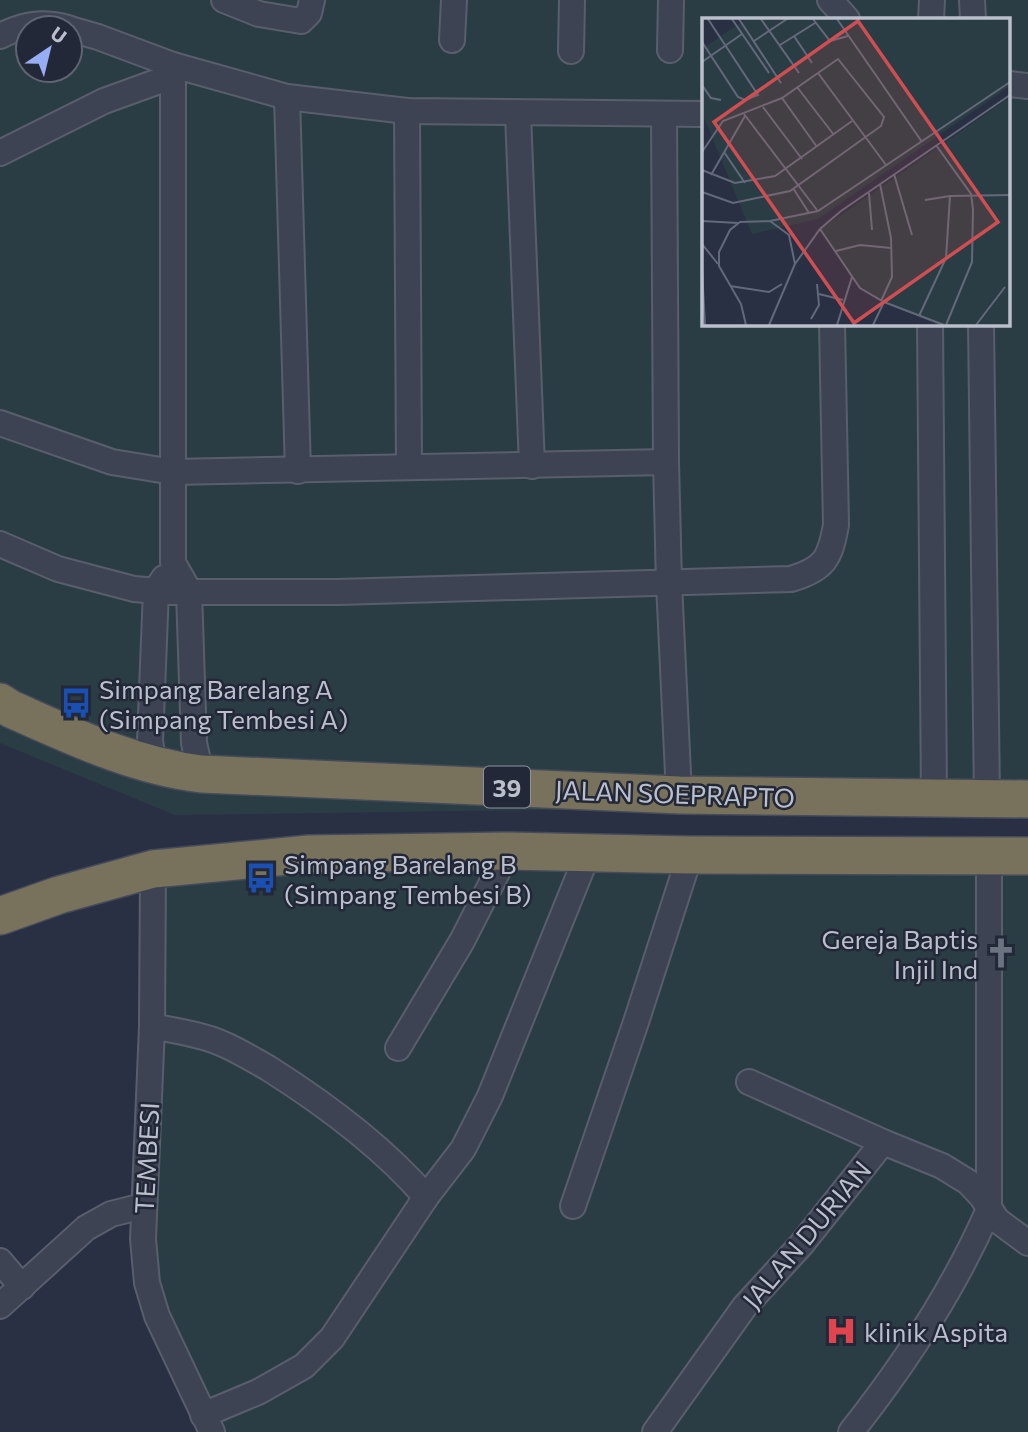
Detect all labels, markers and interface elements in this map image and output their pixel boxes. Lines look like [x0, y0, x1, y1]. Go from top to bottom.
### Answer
north arrow [14, 14, 84, 84]
inset map [702, 18, 1010, 326]
text: U [47, 21, 71, 48]
place label: Simpang Barelang A (Simpang Tembesi A) [99, 673, 348, 734]
bus stop icon: Simpang Barelang A (Simpang Tembesi A) [59, 686, 93, 720]
road number: 39 [484, 766, 530, 808]
street label: JALAN SOEPRAPTO [555, 773, 795, 813]
place label: Simpang Barelang B (Simpang Tembesi B) [284, 848, 532, 909]
bus stop icon: Simpang Barelang B (Simpang Tembesi B) [244, 861, 278, 895]
place label: Gereja Baptis Injil Ind [822, 923, 978, 984]
church icon: Gereja Baptis Injil Ind [984, 936, 1018, 970]
street label: TEMBESI [128, 1101, 164, 1215]
street label: JALAN DURIAN [735, 1154, 877, 1314]
hospital icon: klinik Aspita [824, 1314, 858, 1348]
place label: klinik Aspita [864, 1316, 1008, 1347]

